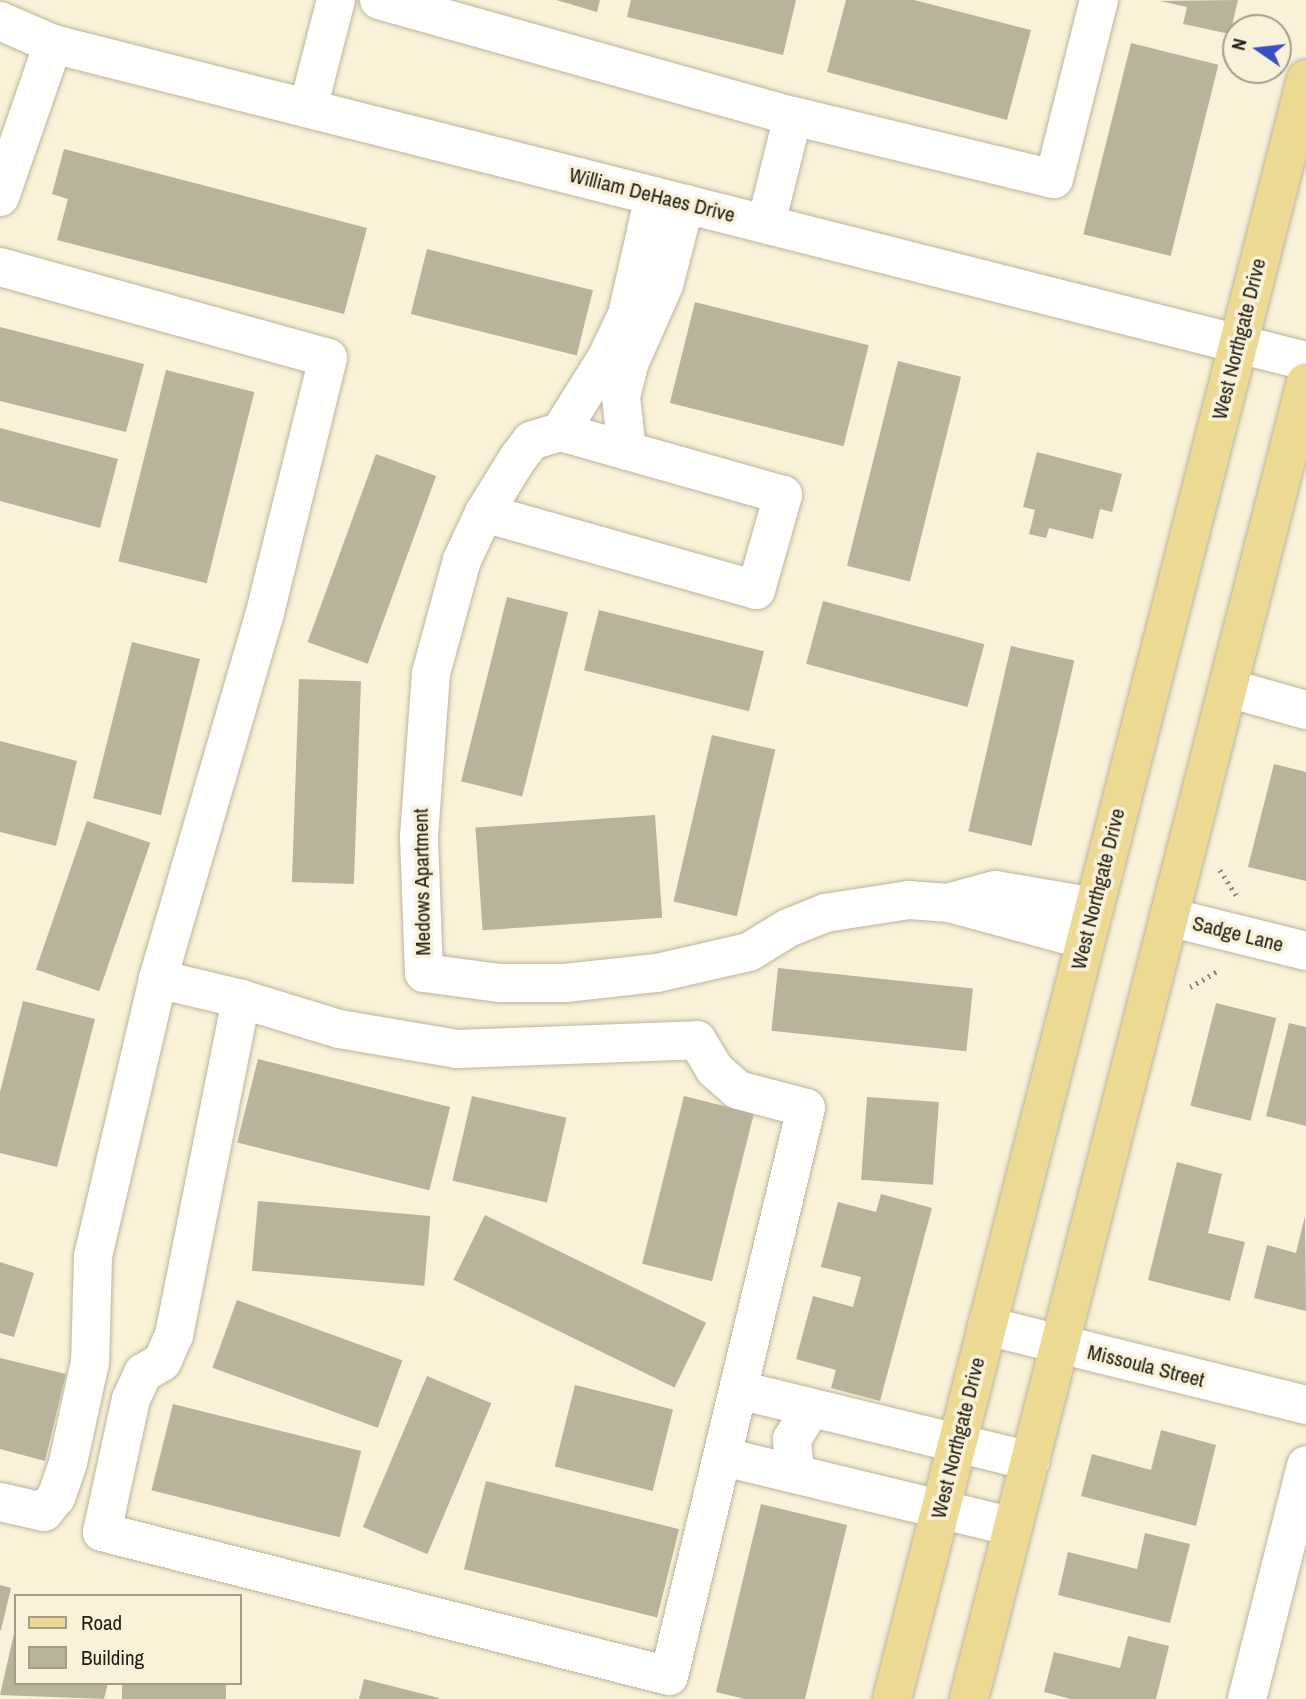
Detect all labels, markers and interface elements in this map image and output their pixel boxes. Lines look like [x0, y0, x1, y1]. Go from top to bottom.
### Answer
north arrow [1222, 14, 1292, 84]
text: N [1225, 36, 1253, 53]
street label: William DeHaes Drive [566, 162, 738, 228]
street label: West Northgate Drive [1207, 256, 1271, 422]
street label: West Northgate Drive [1066, 806, 1130, 972]
street label: Medows Apartment [408, 808, 436, 956]
street label: Sadge Lane [1190, 911, 1286, 957]
street label: Missoula Street [1085, 1339, 1207, 1393]
street label: West Northgate Drive [926, 1355, 990, 1521]
legend [14, 1594, 242, 1685]
text: Road [81, 1608, 122, 1637]
text: Building [81, 1643, 144, 1672]

